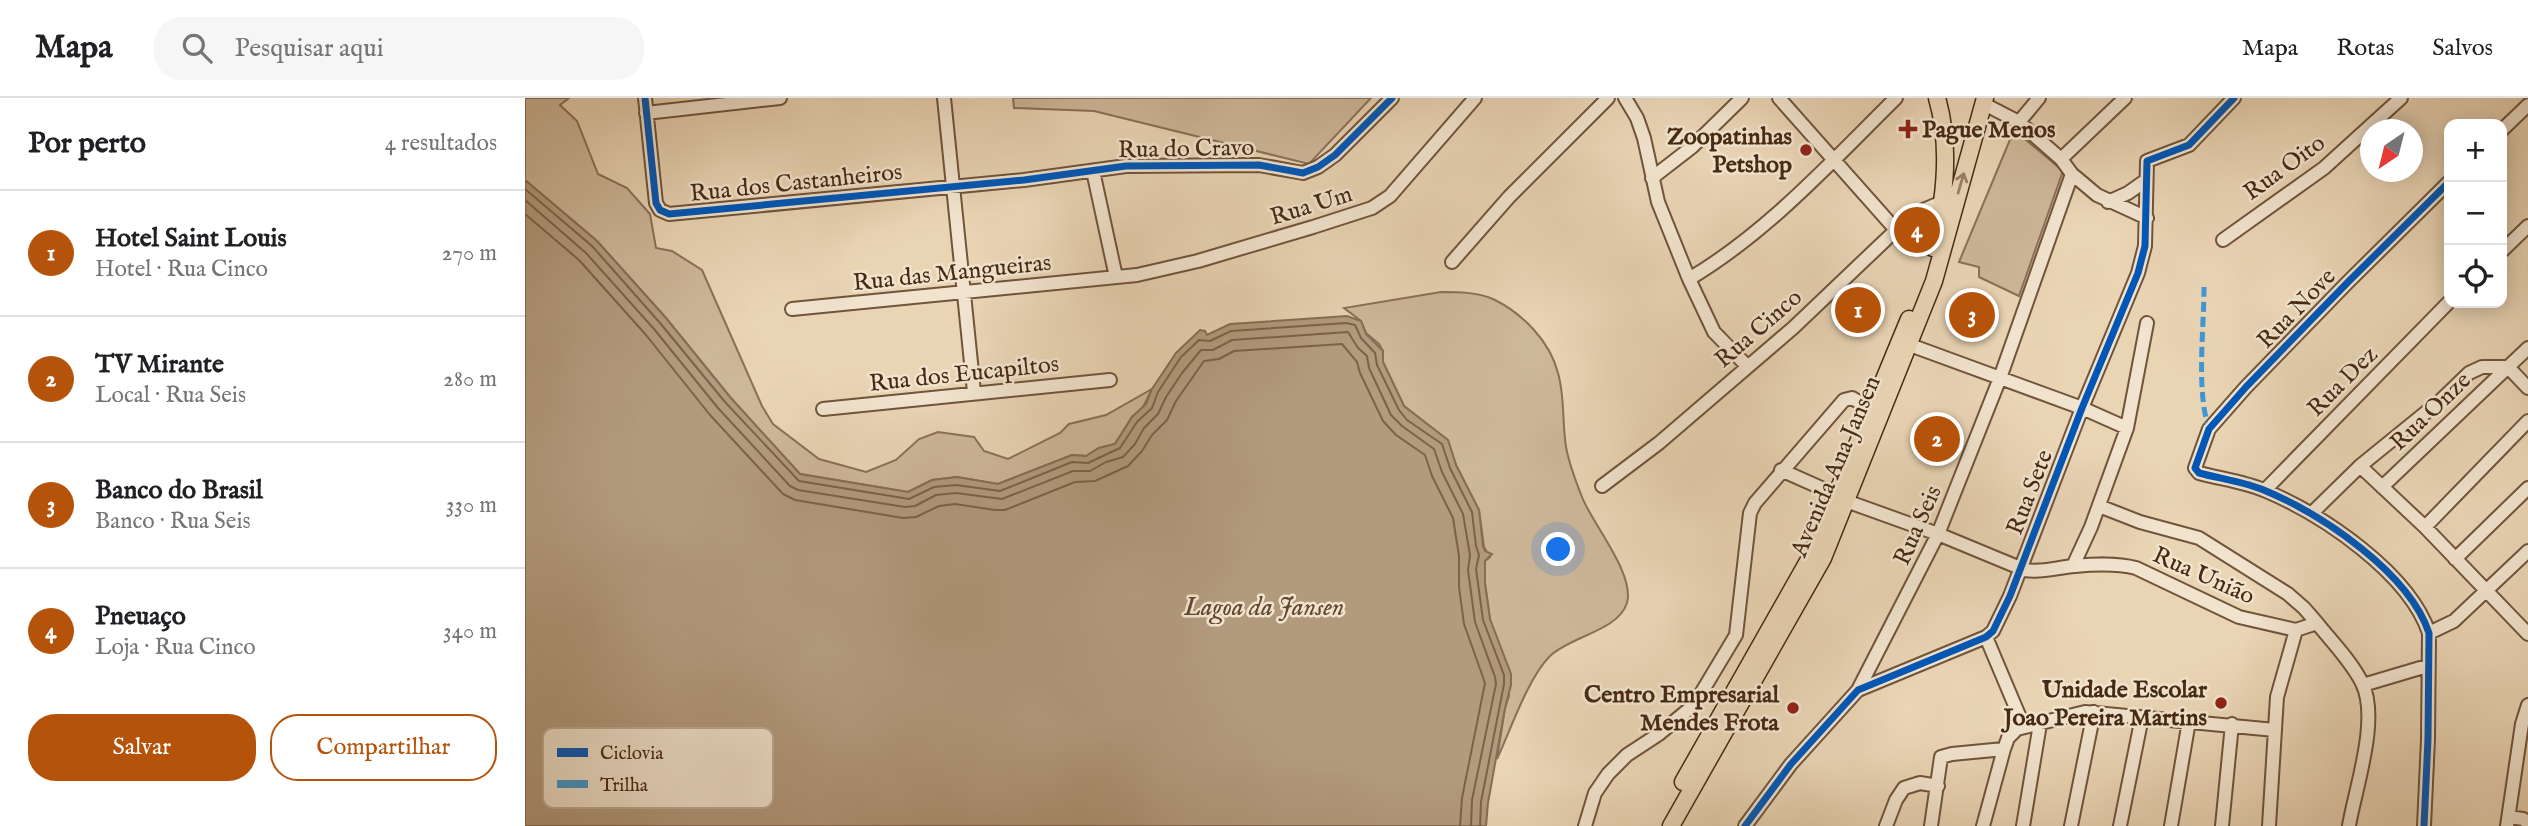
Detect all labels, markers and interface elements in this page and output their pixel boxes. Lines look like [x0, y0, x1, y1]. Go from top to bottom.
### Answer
search box [154, 17, 644, 80]
text: Mapa [35, 27, 112, 69]
icon: search [178, 29, 216, 67]
text: Pesquisar aqui [234, 32, 384, 65]
text: Mapa [2242, 33, 2298, 64]
text: Rotas [2336, 33, 2394, 64]
text: Salvos [2432, 33, 2493, 64]
place label: Pague Menos [1922, 115, 2056, 146]
north arrow [2360, 119, 2423, 182]
map controls [2444, 119, 2507, 308]
button: + [2444, 119, 2507, 182]
marker: Pague Menos [1900, 121, 1916, 137]
place label: Zoopatinhas Petshop [1667, 122, 1793, 181]
text: Por perto [28, 125, 146, 163]
street label: Rua Oito [2238, 128, 2332, 208]
text: 4 resultados [385, 129, 497, 158]
street label: Rua do Cravo [1118, 133, 1255, 166]
marker: Zoopatinhas Petshop [1798, 142, 1814, 158]
street label: Rua dos Castanheiros [688, 157, 904, 210]
one-way arrow [1956, 173, 1969, 195]
street label: Rua Um [1267, 179, 1356, 234]
button: − [2444, 182, 2507, 245]
pin: 4 [1894, 204, 1940, 256]
text: Hotel Saint Louis [95, 222, 287, 255]
text: 1 [47, 239, 55, 268]
text: 270 m [442, 239, 497, 268]
button: locate [2444, 245, 2507, 308]
street label: Rua das Mangueiras [851, 248, 1053, 299]
text: Hotel · Rua Cinco [95, 255, 268, 284]
street label: Rua Nove [2251, 262, 2343, 356]
street label: Rua Cinco [1709, 283, 1809, 376]
pin: 1 [1835, 284, 1881, 336]
pin: 3 [1949, 289, 1995, 341]
street label: Rua Dez [2301, 340, 2385, 424]
text: TV Mirante [95, 348, 224, 381]
street label: Rua dos Eucapiltos [868, 349, 1061, 400]
text: 2 [46, 365, 56, 394]
text: 280 m [443, 365, 497, 394]
street label: Rua Onze [2384, 366, 2478, 458]
street label: Avenida Ana Jansen [1784, 371, 1889, 563]
text: Local · Rua Seis [95, 381, 246, 410]
pin: 2 [1914, 413, 1960, 465]
street label: Rua Sete [2000, 446, 2061, 540]
text: Banco do Brasil [95, 474, 263, 507]
street label: Rua Seis [1887, 481, 1950, 570]
text: 3 [47, 491, 55, 520]
text: 330 m [446, 491, 497, 520]
text: Banco · Rua Seis [95, 507, 251, 536]
your location [1541, 532, 1575, 566]
street label: Rua União [2148, 540, 2259, 613]
water label: Lagoa da Jansen [1183, 591, 1344, 625]
text: Pneuaço [95, 600, 186, 633]
text: 4 [45, 617, 57, 646]
text: 340 m [443, 617, 497, 646]
text: Loja · Rua Cinco [95, 633, 256, 662]
place label: Unidade Escolar Joao Pereira Martins [2000, 675, 2208, 734]
place label: Centro Empresarial Mendes Frota [1584, 680, 1780, 739]
marker: Unidade Escolar Joao Pereira Martins [2213, 695, 2229, 711]
marker: Centro Empresarial Mendes Frota [1785, 700, 1801, 716]
button: Salvar [28, 714, 256, 781]
button: Compartilhar [270, 714, 497, 781]
legend [543, 728, 773, 808]
text: Ciclovia [600, 742, 664, 766]
text: Trilha [600, 774, 649, 798]

